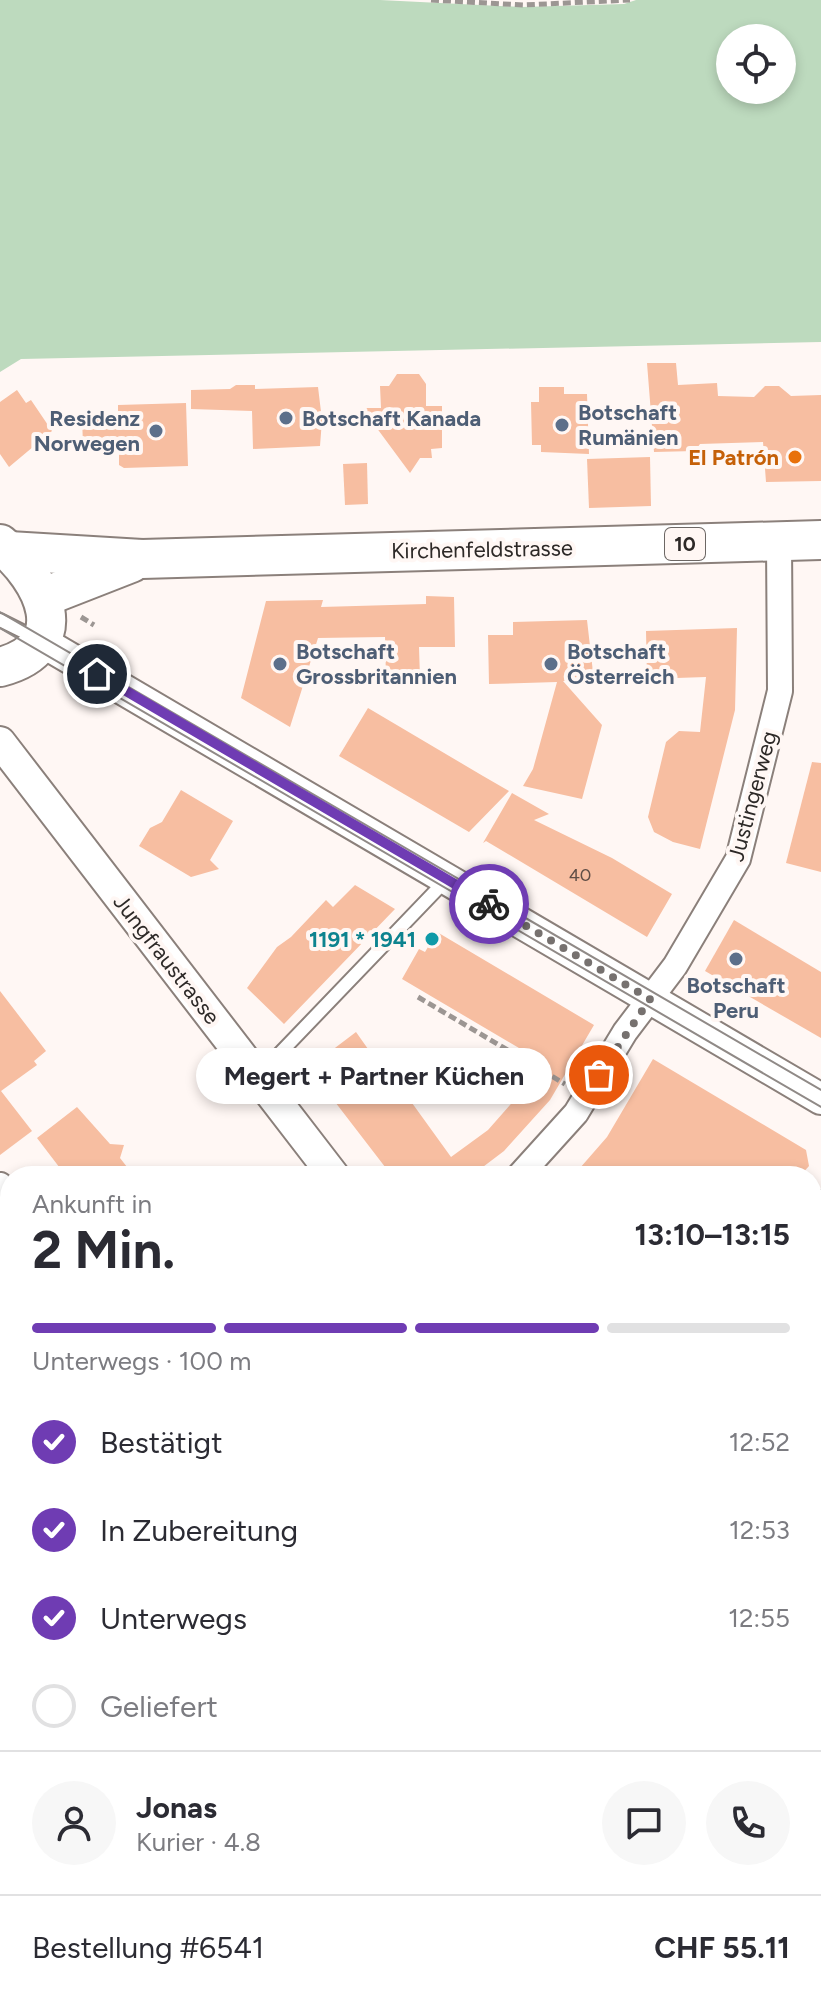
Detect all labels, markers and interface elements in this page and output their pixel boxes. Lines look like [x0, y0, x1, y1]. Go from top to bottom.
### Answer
map controls [716, 24, 796, 104]
button: locate [716, 24, 796, 104]
place label: Botschaft Rumänien [578, 399, 678, 451]
place label: Residenz Norwegen [34, 405, 140, 457]
place label: Botschaft Kanada [302, 405, 481, 432]
marker: Botschaft Kanada [277, 409, 295, 427]
marker: Botschaft Rumänien [553, 416, 571, 434]
marker: Residenz Norwegen [147, 422, 165, 440]
place label: El Patrón [688, 444, 779, 471]
marker: El Patrón [786, 448, 804, 466]
road number: 10 [665, 528, 705, 560]
street label: Kirchenfeldstrasse [391, 534, 573, 565]
place label: Botschaft Grossbritannien [296, 638, 457, 690]
place label: Botschaft Österreich [567, 638, 675, 690]
pin [63, 640, 131, 708]
icon: home [75, 652, 119, 696]
marker: Botschaft Grossbritannien [271, 655, 289, 673]
marker: Botschaft Österreich [542, 655, 560, 673]
street label: Justingerweg [722, 728, 783, 864]
courier [449, 864, 529, 944]
house number: 40 [569, 864, 591, 886]
icon: bike [467, 882, 511, 926]
street label: Jungfraustrasse [107, 889, 226, 1030]
place label: 1191 * 1941 [309, 926, 416, 953]
marker: 1191 * 1941 [423, 930, 441, 948]
marker: Botschaft Peru [727, 950, 745, 968]
place label: Botschaft Peru [686, 972, 786, 1024]
pin [565, 1041, 633, 1109]
callout: Megert + Partner Küchen [195, 1047, 551, 1103]
icon: bag [577, 1053, 621, 1097]
text: Megert + Partner Küchen [224, 1060, 524, 1092]
text: Ankunft in [32, 1188, 152, 1220]
text: 13:10–13:15 [635, 1216, 790, 1253]
text: 2 Min. [32, 1219, 175, 1281]
text: Unterwegs · 100 m [32, 1345, 251, 1377]
icon: check [32, 1420, 76, 1464]
text: Bestätigt [100, 1424, 223, 1461]
text: 12:52 [729, 1426, 790, 1458]
icon: check [32, 1508, 76, 1552]
text: In Zubereitung [100, 1512, 298, 1549]
text: 12:53 [729, 1514, 790, 1546]
icon: check [32, 1596, 76, 1640]
text: Unterwegs [100, 1600, 247, 1637]
text: 12:55 [728, 1602, 790, 1634]
text: Geliefert [100, 1688, 218, 1725]
button: person [32, 1781, 116, 1865]
button: chat [602, 1781, 686, 1865]
button: phone [706, 1781, 790, 1865]
text: Jonas [136, 1789, 217, 1826]
text: Kurier · 4.8 [136, 1826, 261, 1858]
text: Bestellung #6541 [32, 1929, 264, 1966]
text: CHF 55.11 [654, 1929, 790, 1966]

